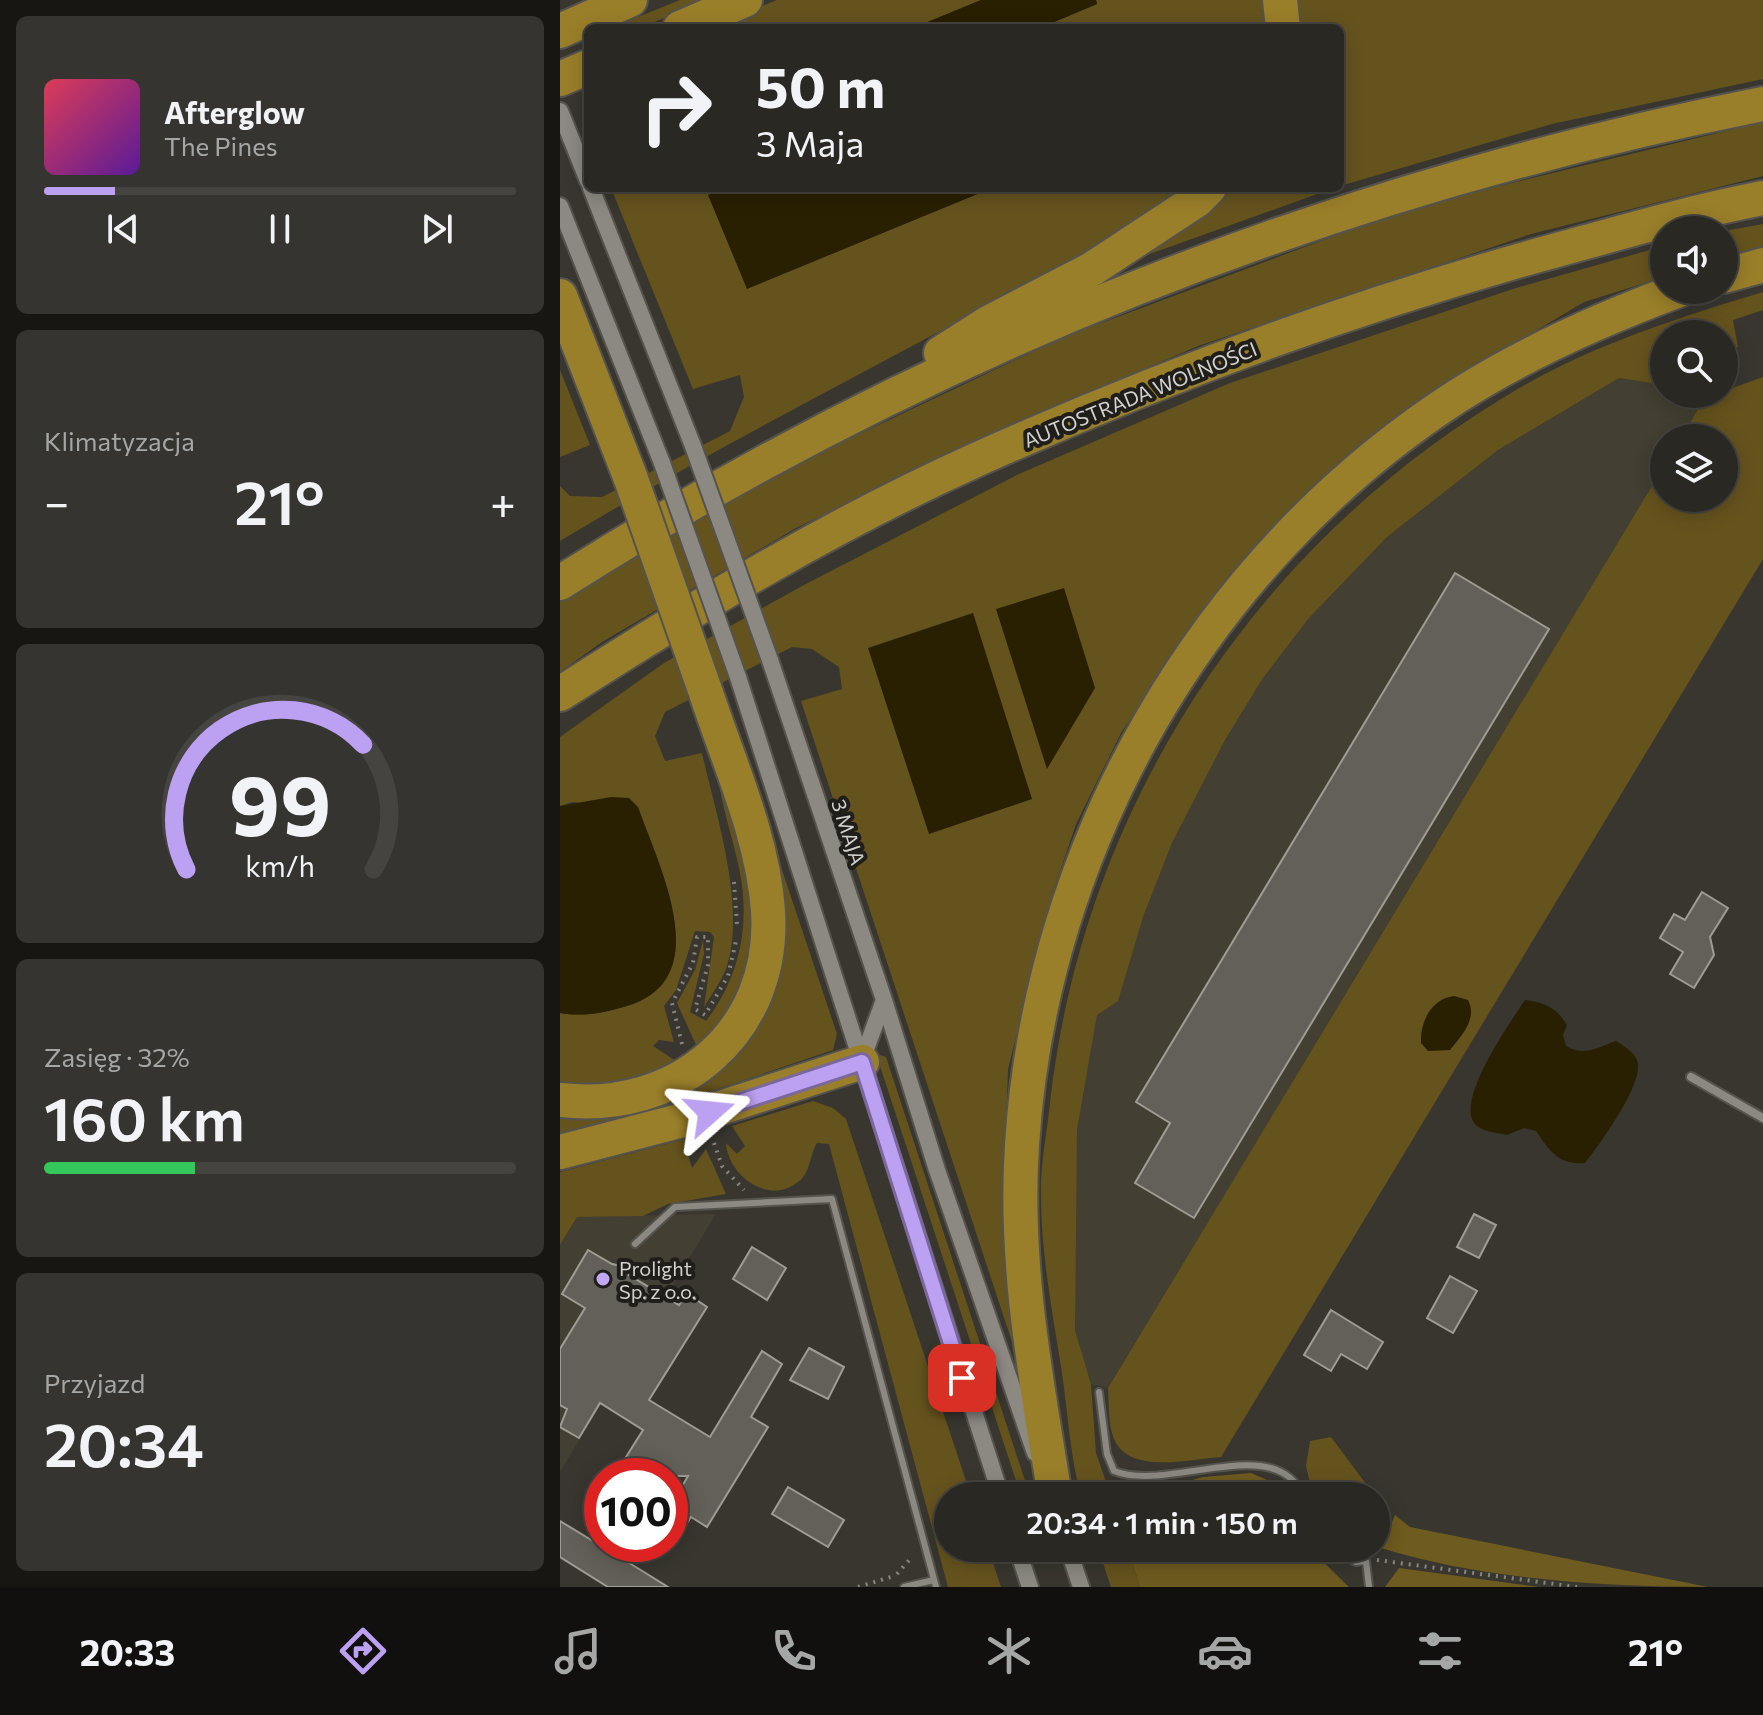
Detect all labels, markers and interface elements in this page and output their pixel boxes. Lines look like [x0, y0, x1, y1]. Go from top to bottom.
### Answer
text: 50 m [756, 51, 885, 120]
icon: right [624, 56, 728, 160]
text: Afterglow [164, 93, 305, 130]
text: 3 Maja [756, 120, 864, 164]
text: The Pines [164, 130, 278, 161]
icon: previous [101, 207, 145, 251]
icon: pause [258, 207, 302, 251]
icon: next [415, 207, 459, 251]
map controls [1650, 216, 1738, 512]
button: sound [1650, 216, 1738, 304]
button: search [1650, 320, 1738, 408]
street label: AUTOSTRADA WOLNOŚCI [1020, 336, 1260, 452]
button: layers [1650, 424, 1738, 512]
text: Klimatyzacja [44, 425, 195, 456]
text: 21° [234, 464, 325, 537]
text: − [44, 474, 69, 528]
text: + [490, 474, 516, 528]
text: 99 [229, 750, 331, 852]
street label: 3 MAJA [827, 796, 871, 868]
text: km/h [245, 848, 315, 883]
text: Zasięg · 32% [44, 1041, 190, 1072]
position arrow [668, 1070, 752, 1154]
text: 160 km [44, 1080, 245, 1153]
place label: Prolight Sp. z o.o. [619, 1256, 696, 1303]
marker: Prolight Sp. z o.o. [594, 1270, 612, 1288]
pin [928, 1344, 996, 1412]
icon: arrive [940, 1356, 984, 1400]
text: Przyjazd [44, 1367, 145, 1398]
text: 20:34 [44, 1406, 204, 1479]
speed limit sign: 100 [584, 1458, 688, 1562]
text: 20:34 · 1 min · 150 m [1026, 1503, 1298, 1540]
icon: directions [335, 1623, 391, 1679]
icon: music [550, 1623, 606, 1679]
icon: phone [766, 1623, 822, 1679]
icon: climate [981, 1623, 1037, 1679]
icon: car [1197, 1623, 1253, 1679]
icon: filters [1412, 1623, 1468, 1679]
text: 20:33 [80, 1629, 175, 1673]
text: 21° [1628, 1629, 1683, 1673]

